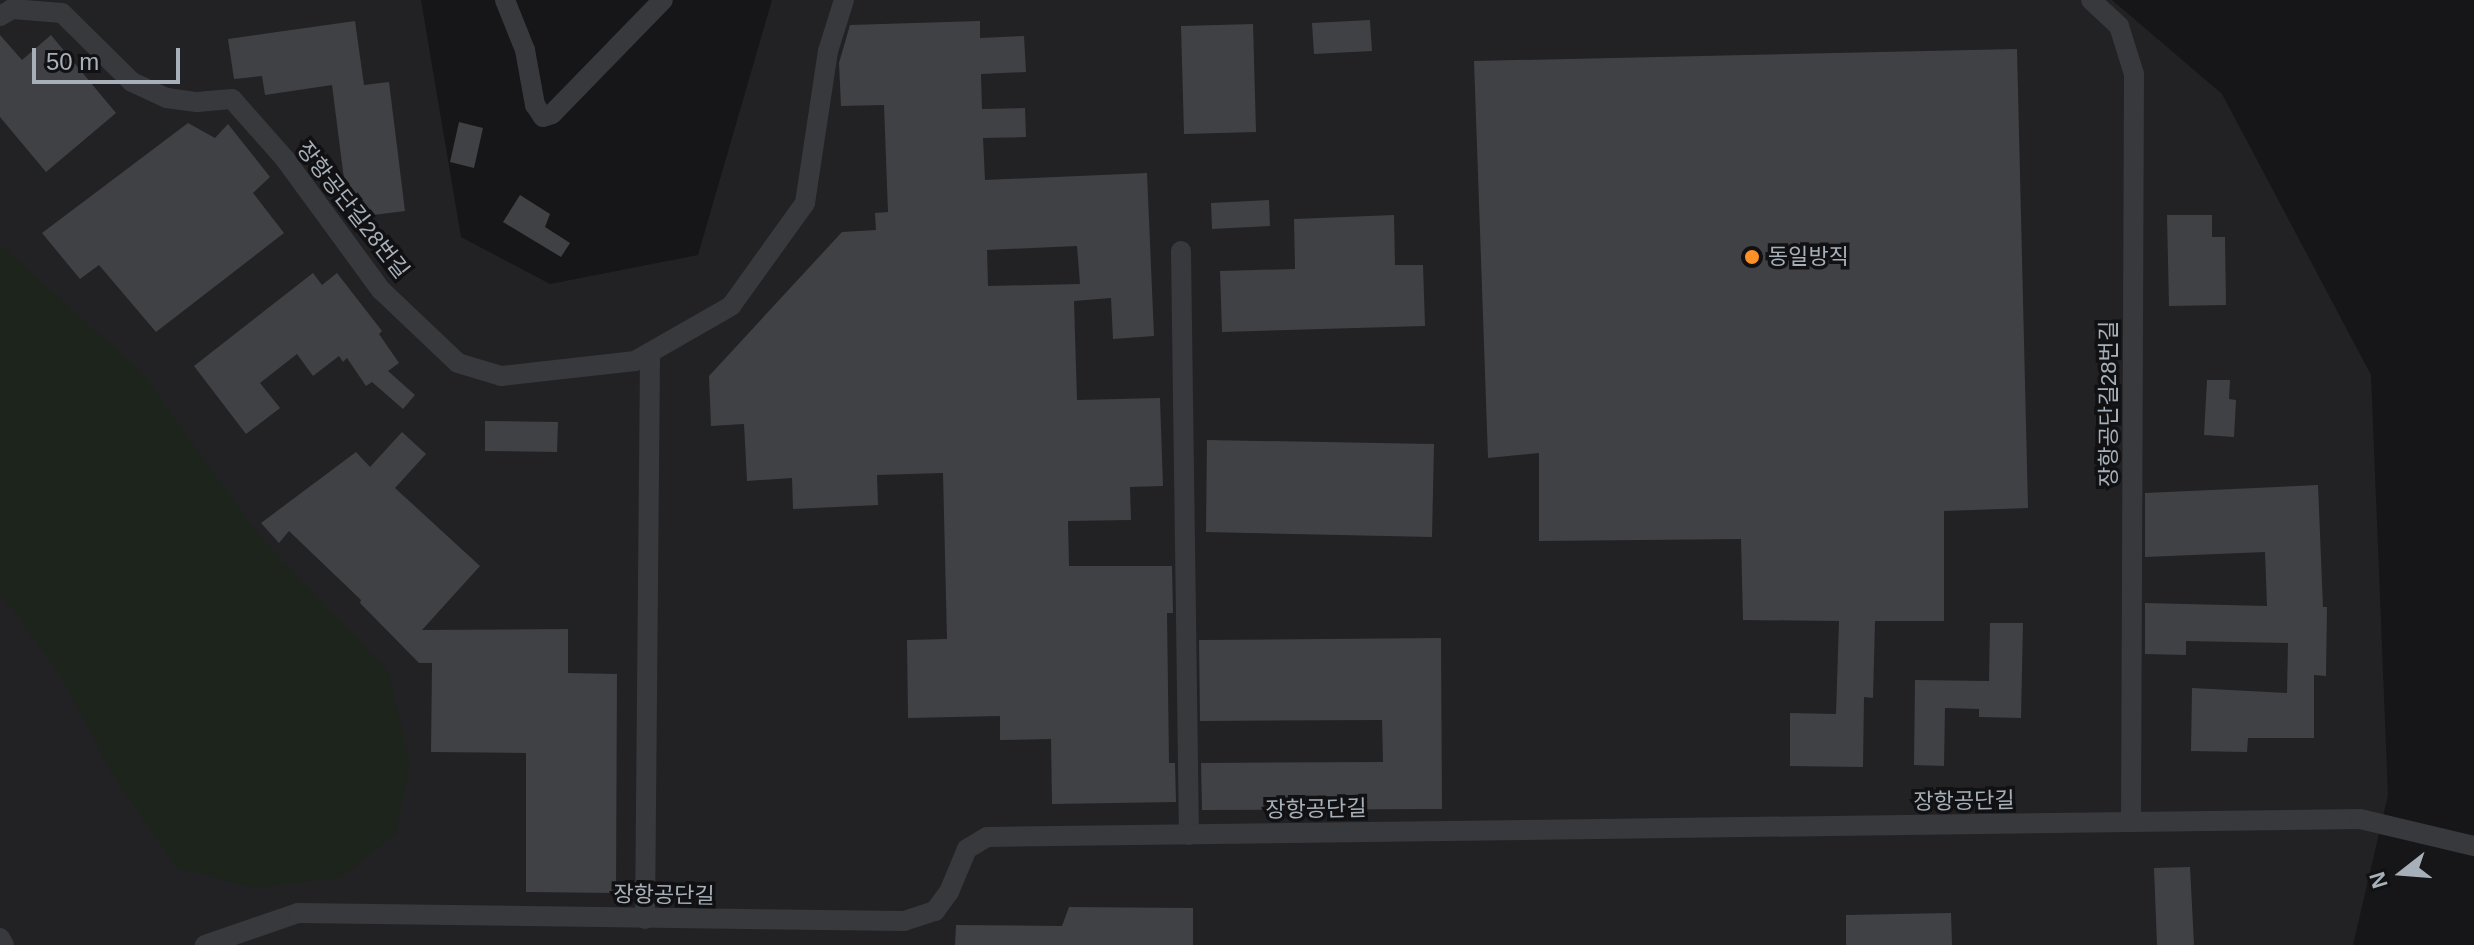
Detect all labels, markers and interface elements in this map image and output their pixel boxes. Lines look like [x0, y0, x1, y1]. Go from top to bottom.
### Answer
scale bar [36, 32, 184, 82]
text: 50 m [46, 48, 99, 75]
street label: 장항공단길28번길 [291, 136, 415, 284]
place label: 동일방직 [1768, 244, 1849, 270]
marker: 동일방직 [1743, 248, 1761, 266]
street label: 장항공단길28번길 [2096, 321, 2122, 487]
street label: 장항공단길 [1913, 787, 2015, 815]
street label: 장항공단길 [1265, 795, 1367, 823]
north arrow [2362, 833, 2442, 913]
text: N [2364, 869, 2393, 891]
street label: 장항공단길 [613, 881, 715, 909]

